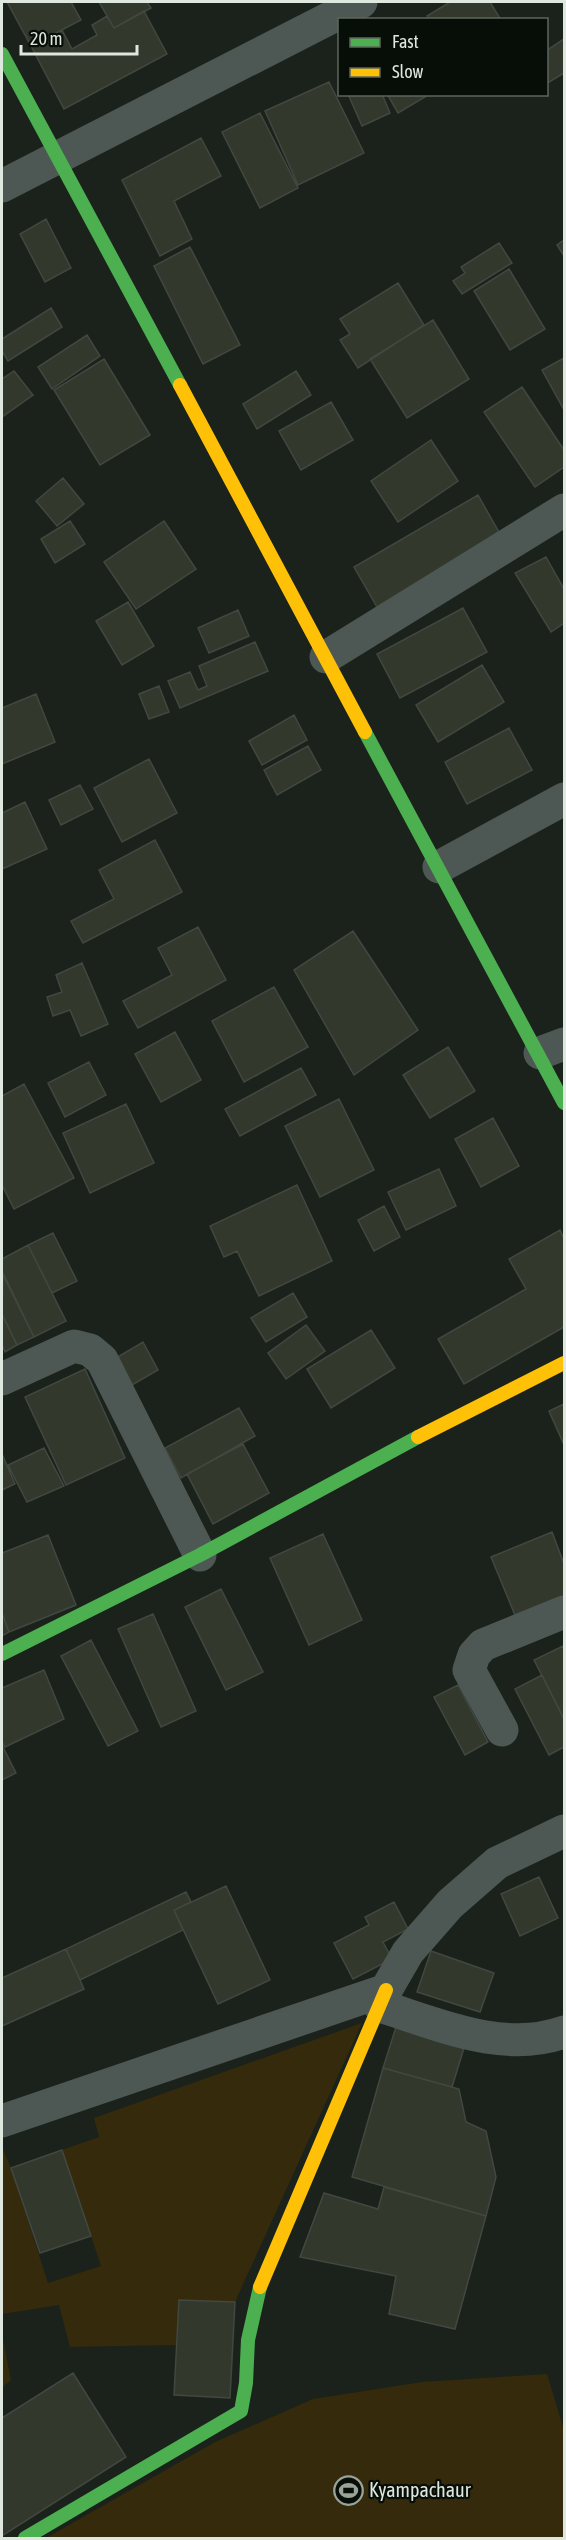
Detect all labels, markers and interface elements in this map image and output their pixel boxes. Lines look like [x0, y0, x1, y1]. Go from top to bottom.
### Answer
scale bar [21, 18, 136, 56]
legend [338, 18, 548, 96]
text: 20 m [30, 28, 62, 49]
text: Fast [392, 31, 419, 52]
text: Slow [392, 61, 423, 82]
sports icon: Kyampachaur [332, 2474, 364, 2506]
place label: Kyampachaur [369, 2478, 472, 2501]

